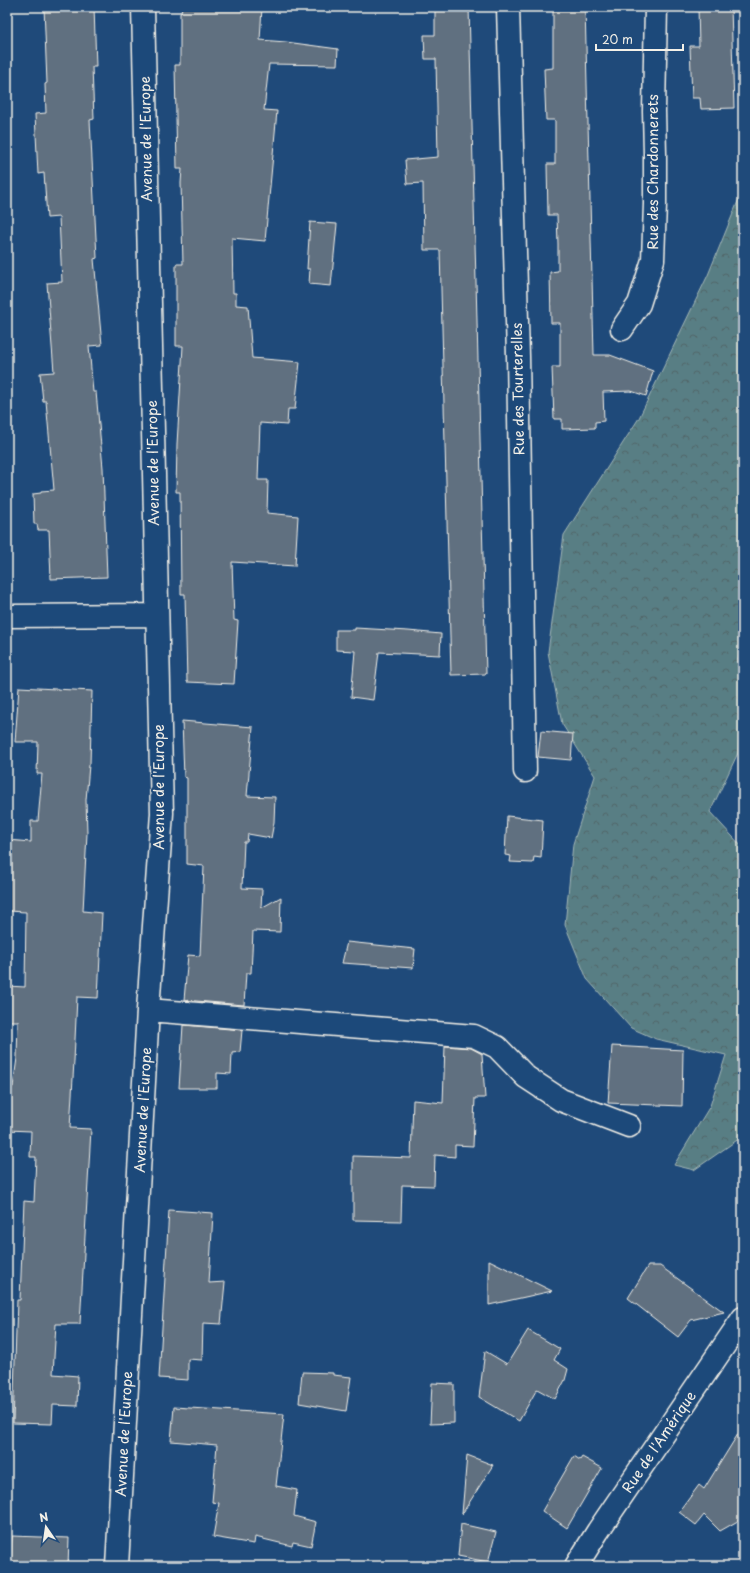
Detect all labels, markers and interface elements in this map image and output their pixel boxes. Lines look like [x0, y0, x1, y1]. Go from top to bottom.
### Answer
scale bar [596, 26, 683, 52]
text: 20 m [602, 30, 633, 48]
street label: Avenue de l'Europe [134, 76, 157, 202]
street label: Rue des Chardonnerets [642, 94, 663, 250]
street label: Rue des Tourterelles [506, 323, 529, 455]
street label: Avenue de l'Europe [141, 400, 164, 526]
street label: Avenue de l'Europe [148, 724, 169, 850]
street label: Avenue de l'Europe [129, 1047, 156, 1173]
street label: Avenue de l'Europe [110, 1371, 137, 1497]
street label: Rue de l'Amérique [617, 1386, 701, 1497]
north arrow [26, 1507, 66, 1547]
text: N [37, 1507, 50, 1526]

